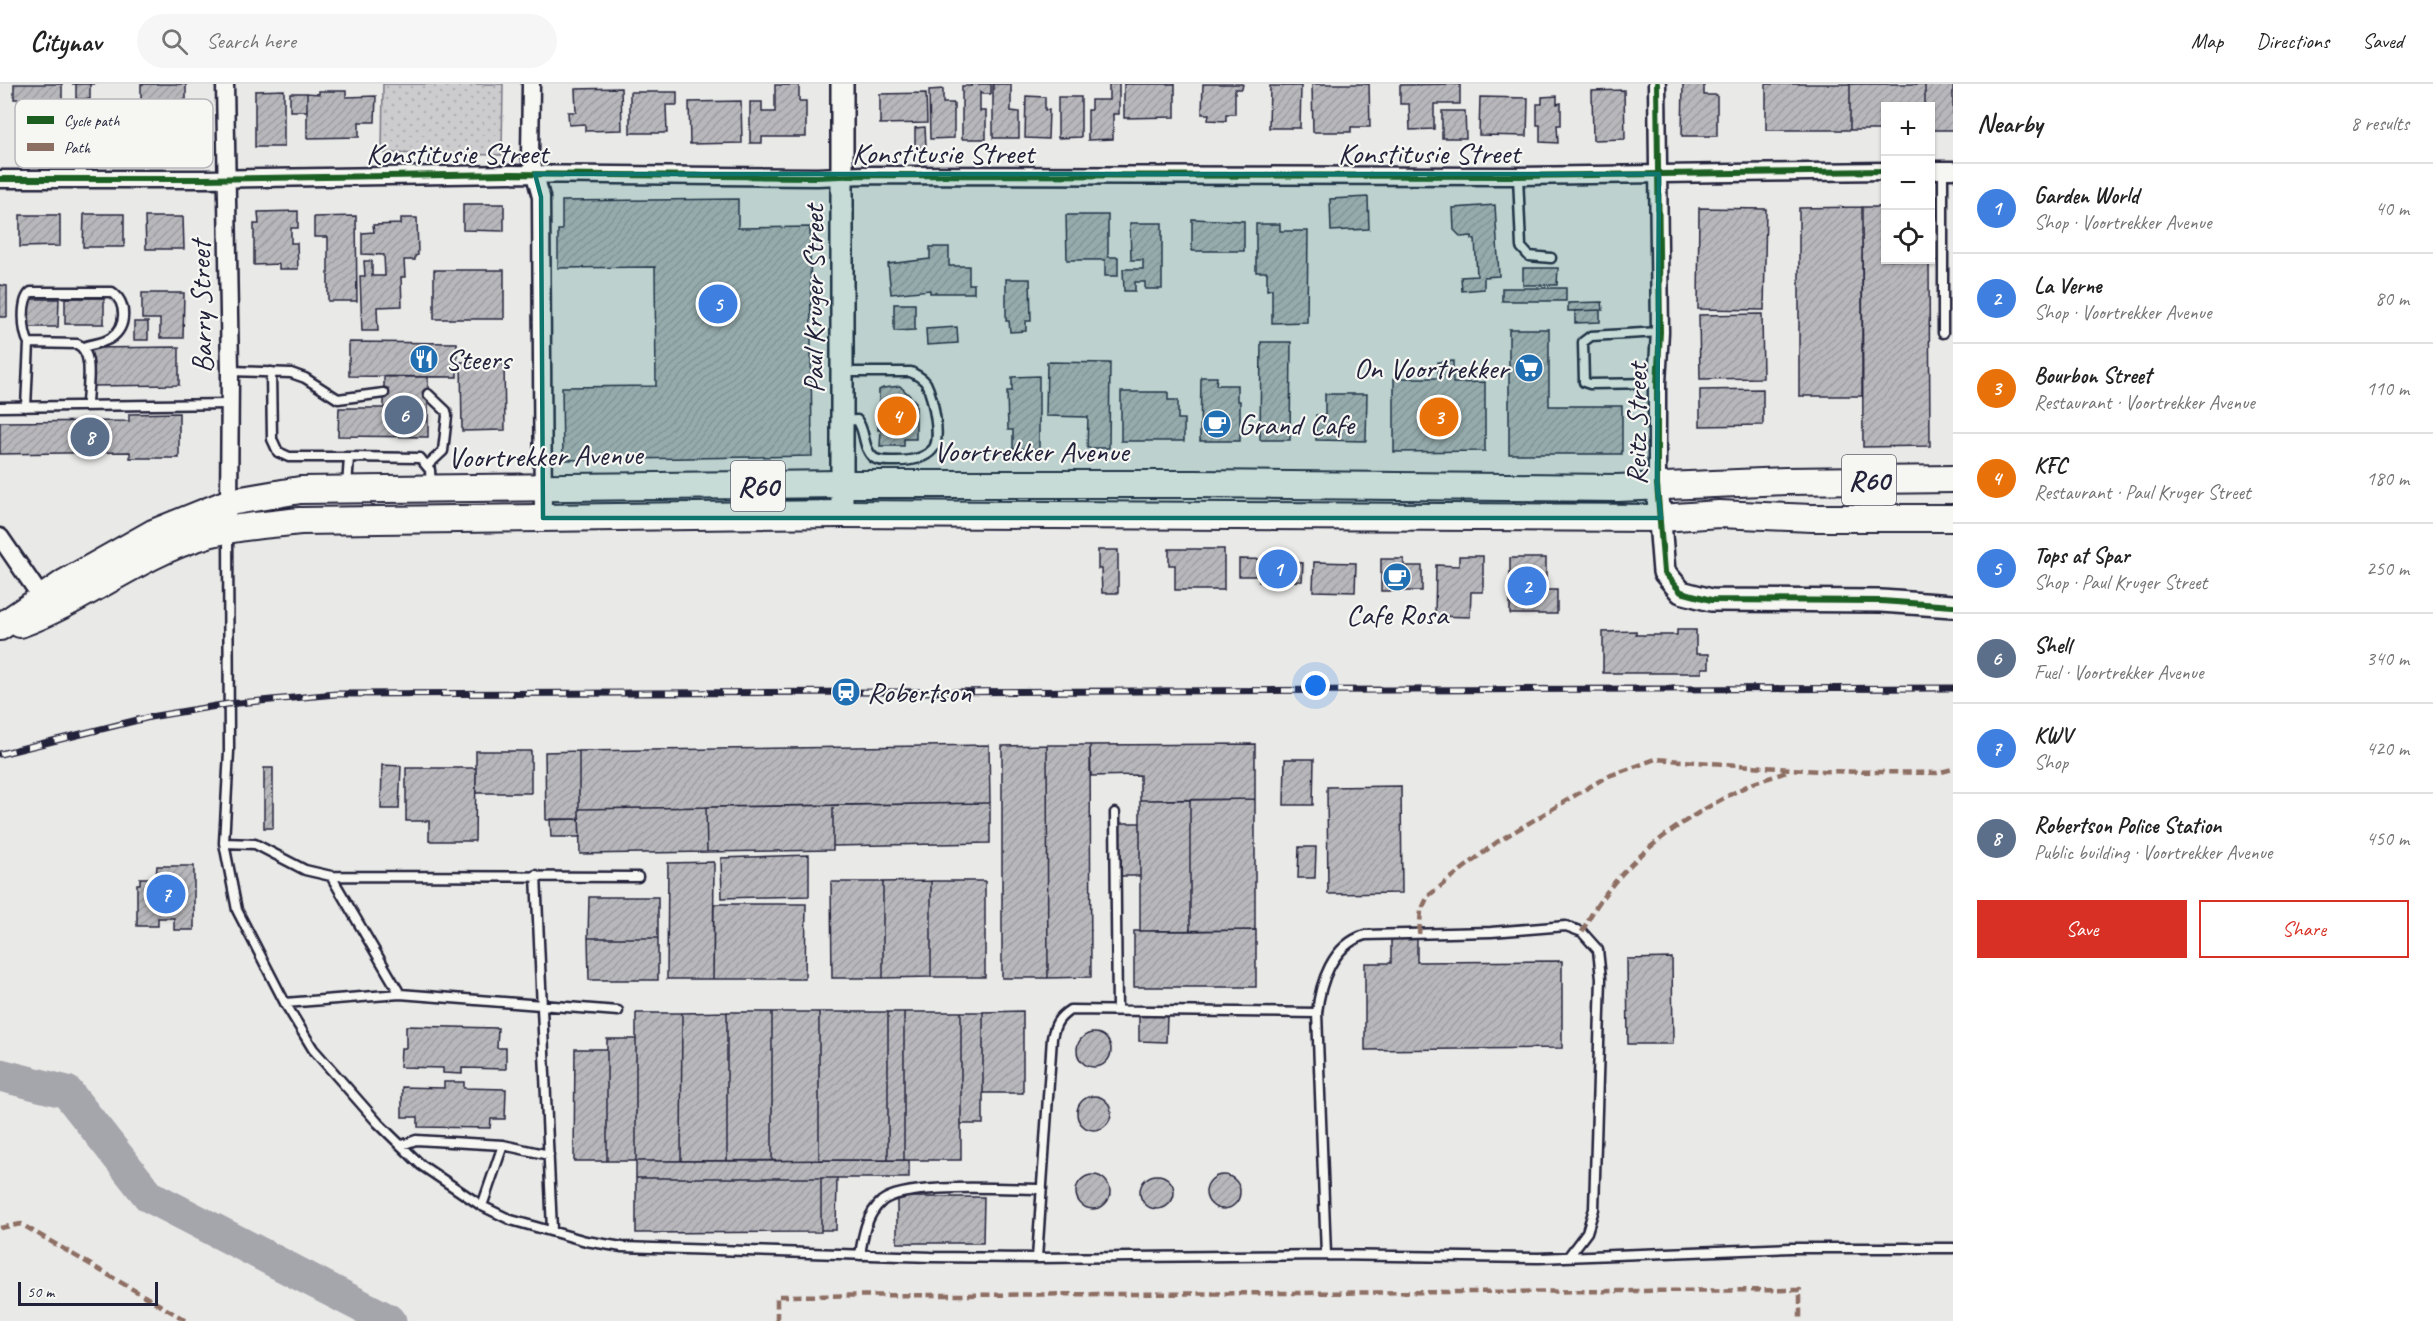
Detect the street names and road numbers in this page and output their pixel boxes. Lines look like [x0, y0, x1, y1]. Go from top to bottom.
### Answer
street label: Konstitusie Street [366, 134, 551, 172]
street label: Konstitusie Street [852, 134, 1037, 172]
street label: Konstitusie Street [1338, 134, 1523, 172]
street label: Paul Kruger Street [794, 202, 832, 393]
street label: Barry Street [181, 236, 221, 374]
street label: Reitz Street [1617, 360, 1655, 485]
street label: Voortrekker Avenue [934, 432, 1131, 470]
street label: Voortrekker Avenue [447, 435, 645, 477]
road number: R60 [1842, 455, 1896, 505]
road number: R60 [731, 461, 785, 511]

